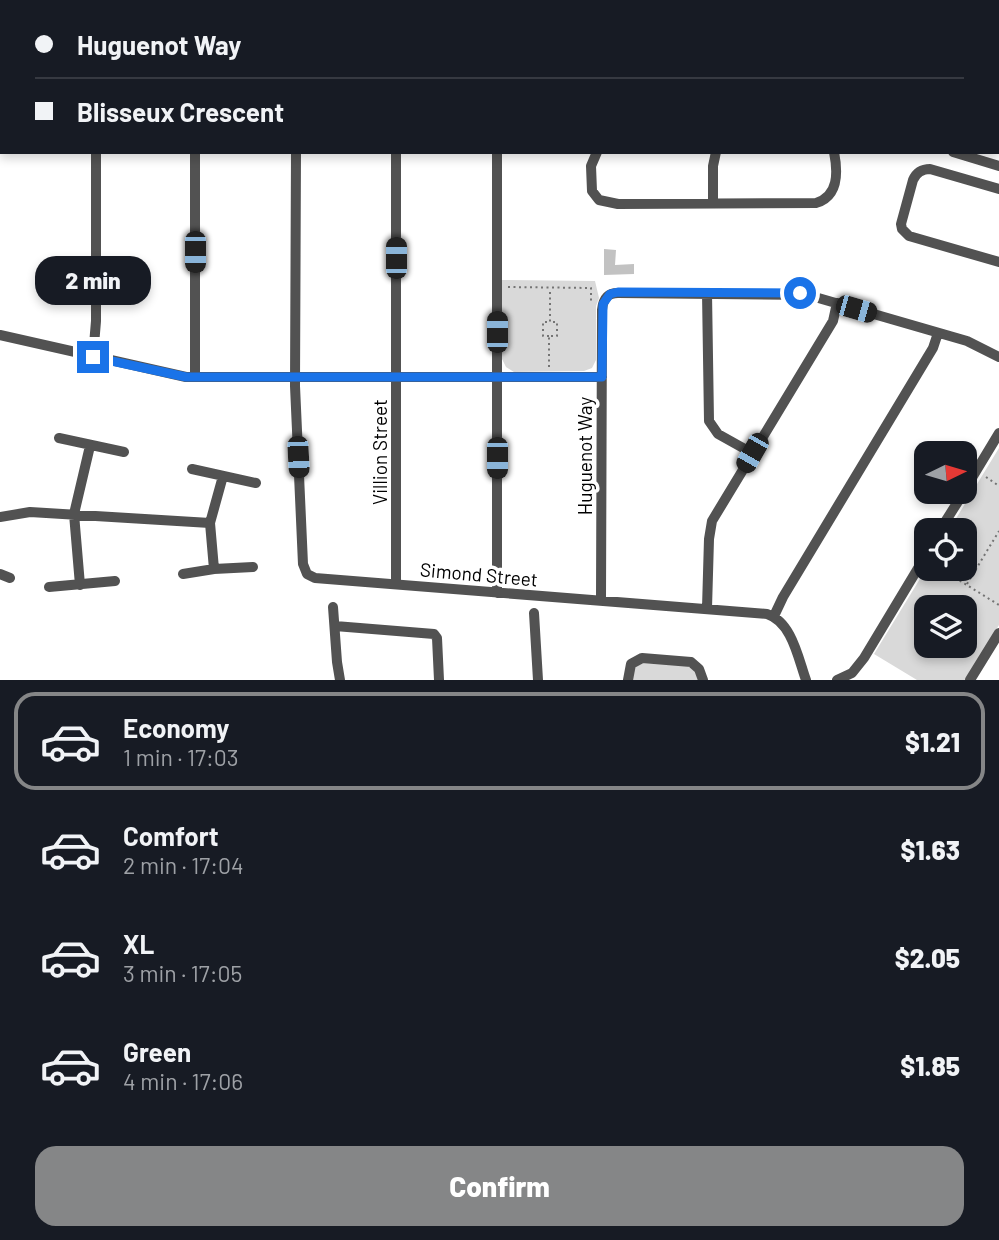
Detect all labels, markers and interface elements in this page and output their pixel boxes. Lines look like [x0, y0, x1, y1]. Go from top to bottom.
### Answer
text: Huguenot Way [77, 29, 241, 60]
text: Blisseux Crescent [77, 96, 284, 127]
car [185, 231, 206, 273]
car [386, 237, 407, 279]
callout: 2 min [35, 256, 151, 304]
text: 2 min [65, 266, 121, 294]
route start [784, 277, 816, 309]
car [833, 293, 880, 325]
car [487, 311, 508, 353]
route end [77, 341, 109, 373]
street label: Huguenot Way [573, 397, 596, 515]
street label: Villion Street [368, 399, 391, 505]
car [733, 430, 772, 476]
car [287, 435, 310, 479]
car [487, 437, 508, 479]
north arrow [914, 441, 976, 504]
map controls [914, 441, 977, 658]
button: locate [914, 518, 977, 581]
street label: Simond Street [419, 557, 539, 591]
button: layers [914, 595, 977, 658]
icon: car [39, 710, 102, 773]
text: Economy [123, 712, 229, 743]
text: $1.21 [905, 726, 960, 757]
text: 1 min · 17:03 [123, 743, 239, 771]
icon: car [39, 818, 102, 881]
text: Comfort [123, 820, 219, 851]
text: $1.63 [900, 834, 960, 865]
text: 2 min · 17:04 [123, 851, 244, 879]
icon: car [39, 926, 102, 989]
text: XL [123, 928, 154, 959]
text: $2.05 [895, 942, 960, 973]
text: 3 min · 17:05 [123, 959, 242, 987]
icon: car [39, 1034, 102, 1097]
text: Green [123, 1036, 191, 1067]
text: $1.85 [900, 1050, 960, 1081]
text: 4 min · 17:06 [123, 1067, 243, 1095]
button: Confirm [35, 1146, 964, 1226]

